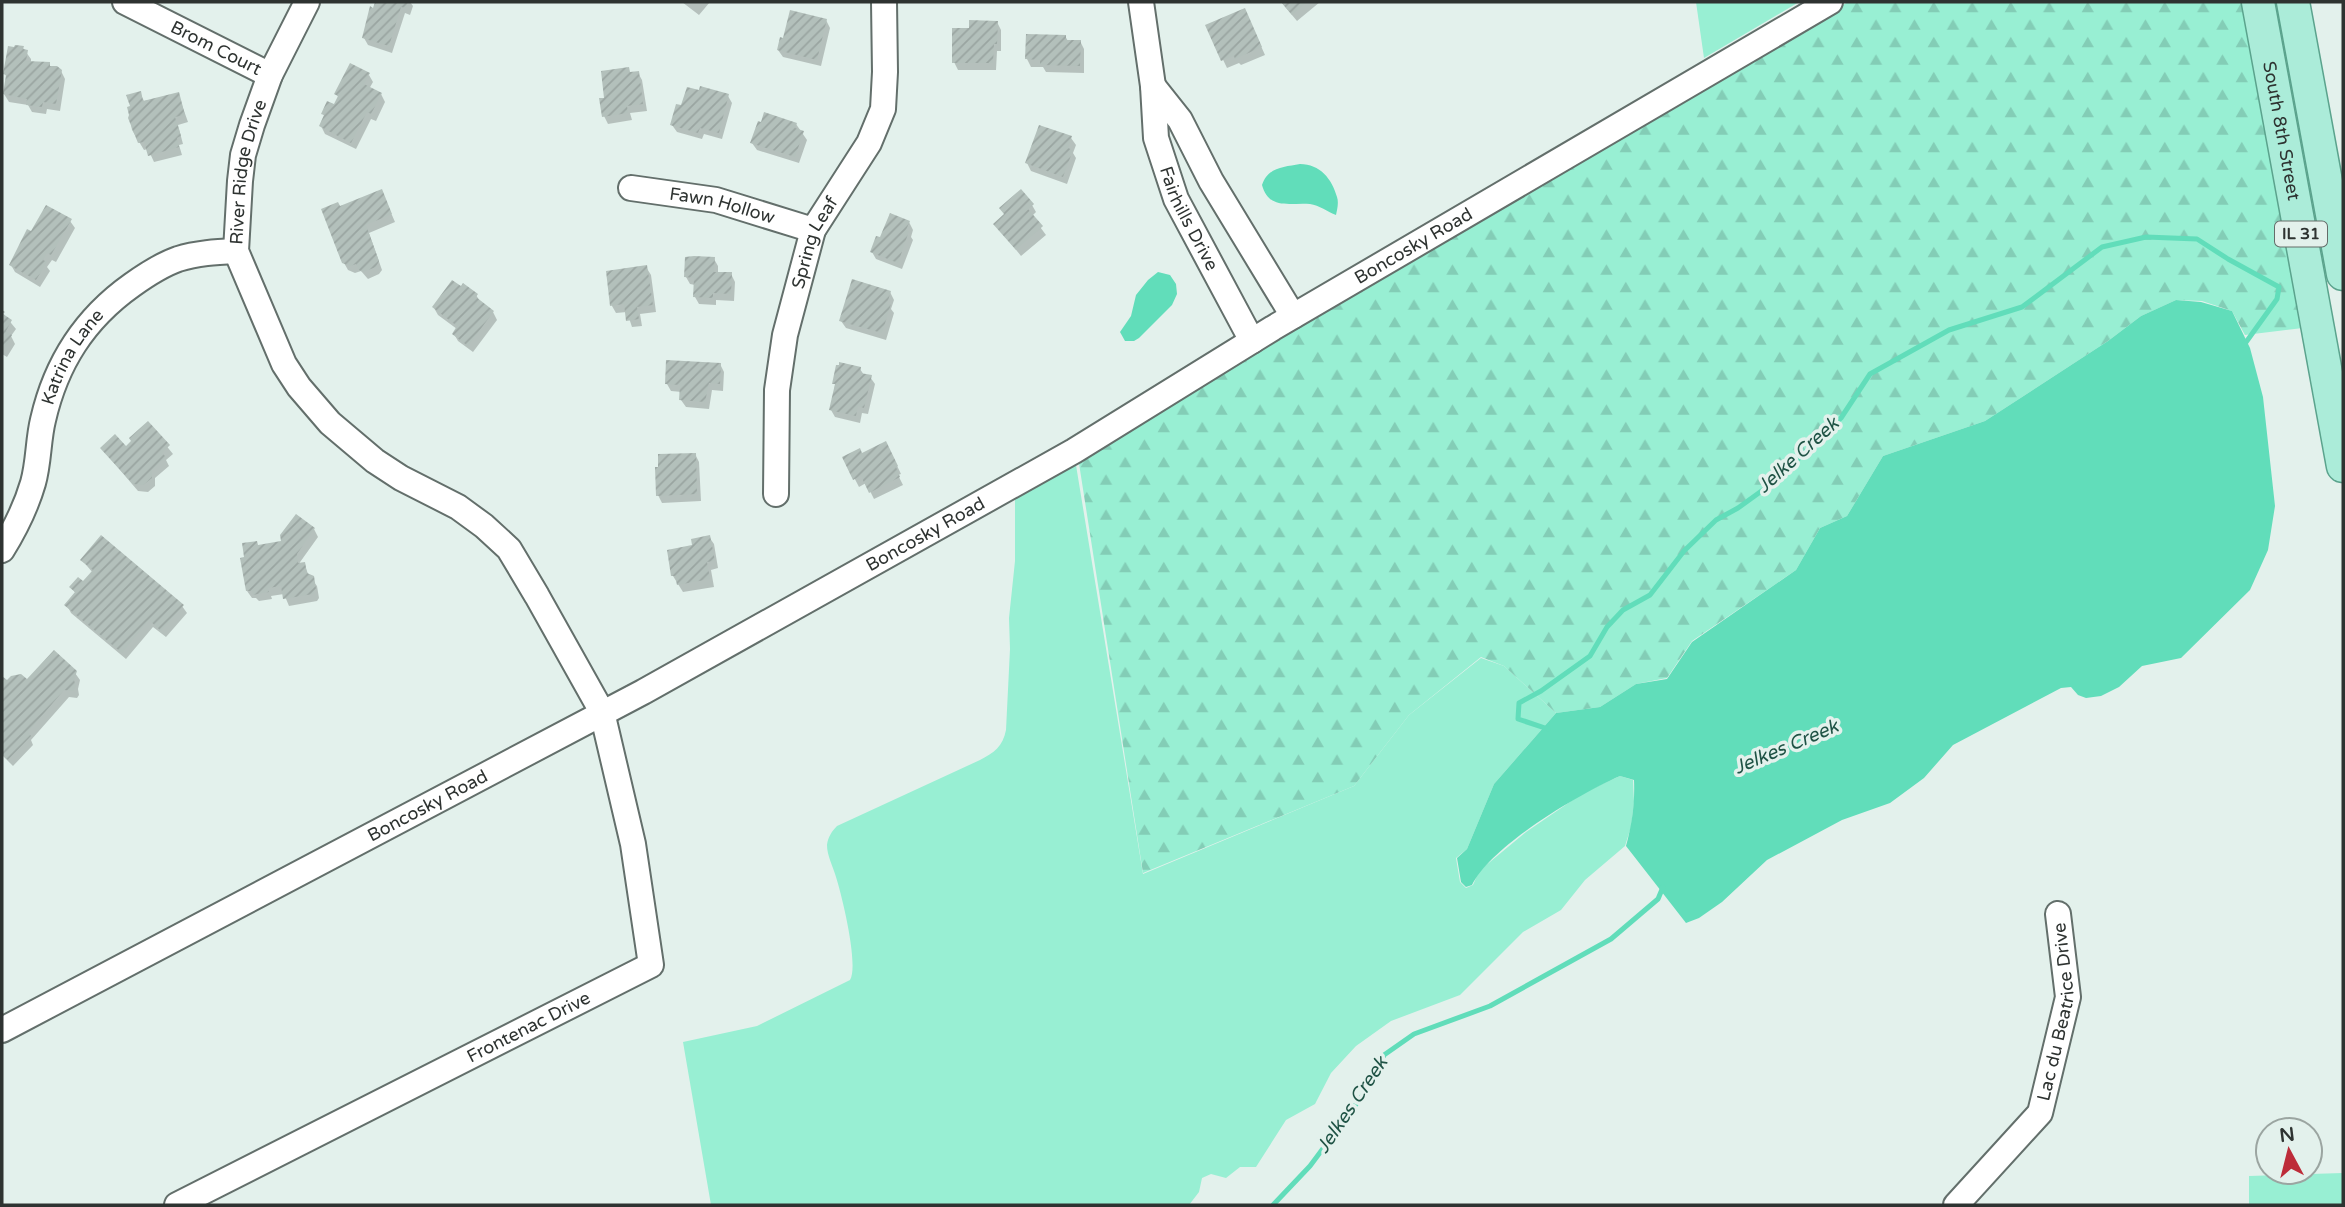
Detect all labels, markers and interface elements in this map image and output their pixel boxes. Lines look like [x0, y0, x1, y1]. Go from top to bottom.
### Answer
street label: Brom Court [167, 16, 265, 80]
street label: South 8th Street [2258, 60, 2305, 202]
street label: River Ridge Drive [225, 96, 271, 245]
street label: Fairhills Drive [1155, 164, 1223, 274]
street label: Fawn Hollow [668, 183, 778, 229]
street label: Spring Leaf [787, 192, 843, 291]
street label: Boncosky Road [1350, 203, 1476, 289]
road number: IL 31 [2275, 222, 2327, 246]
street label: Katrina Lane [37, 304, 108, 408]
water label: Jelke Creek [1753, 412, 1845, 497]
street label: Boncosky Road [862, 492, 989, 576]
water label: Jelkes Creek [1730, 714, 1843, 779]
street label: Boncosky Road [364, 765, 491, 846]
street label: Lac du Beatrice Drive [2032, 921, 2079, 1103]
street label: Frontenac Drive [463, 987, 594, 1067]
water label: Jelkes Creek [1312, 1051, 1393, 1157]
north arrow [2254, 1116, 2324, 1186]
text: N [2278, 1123, 2296, 1147]

